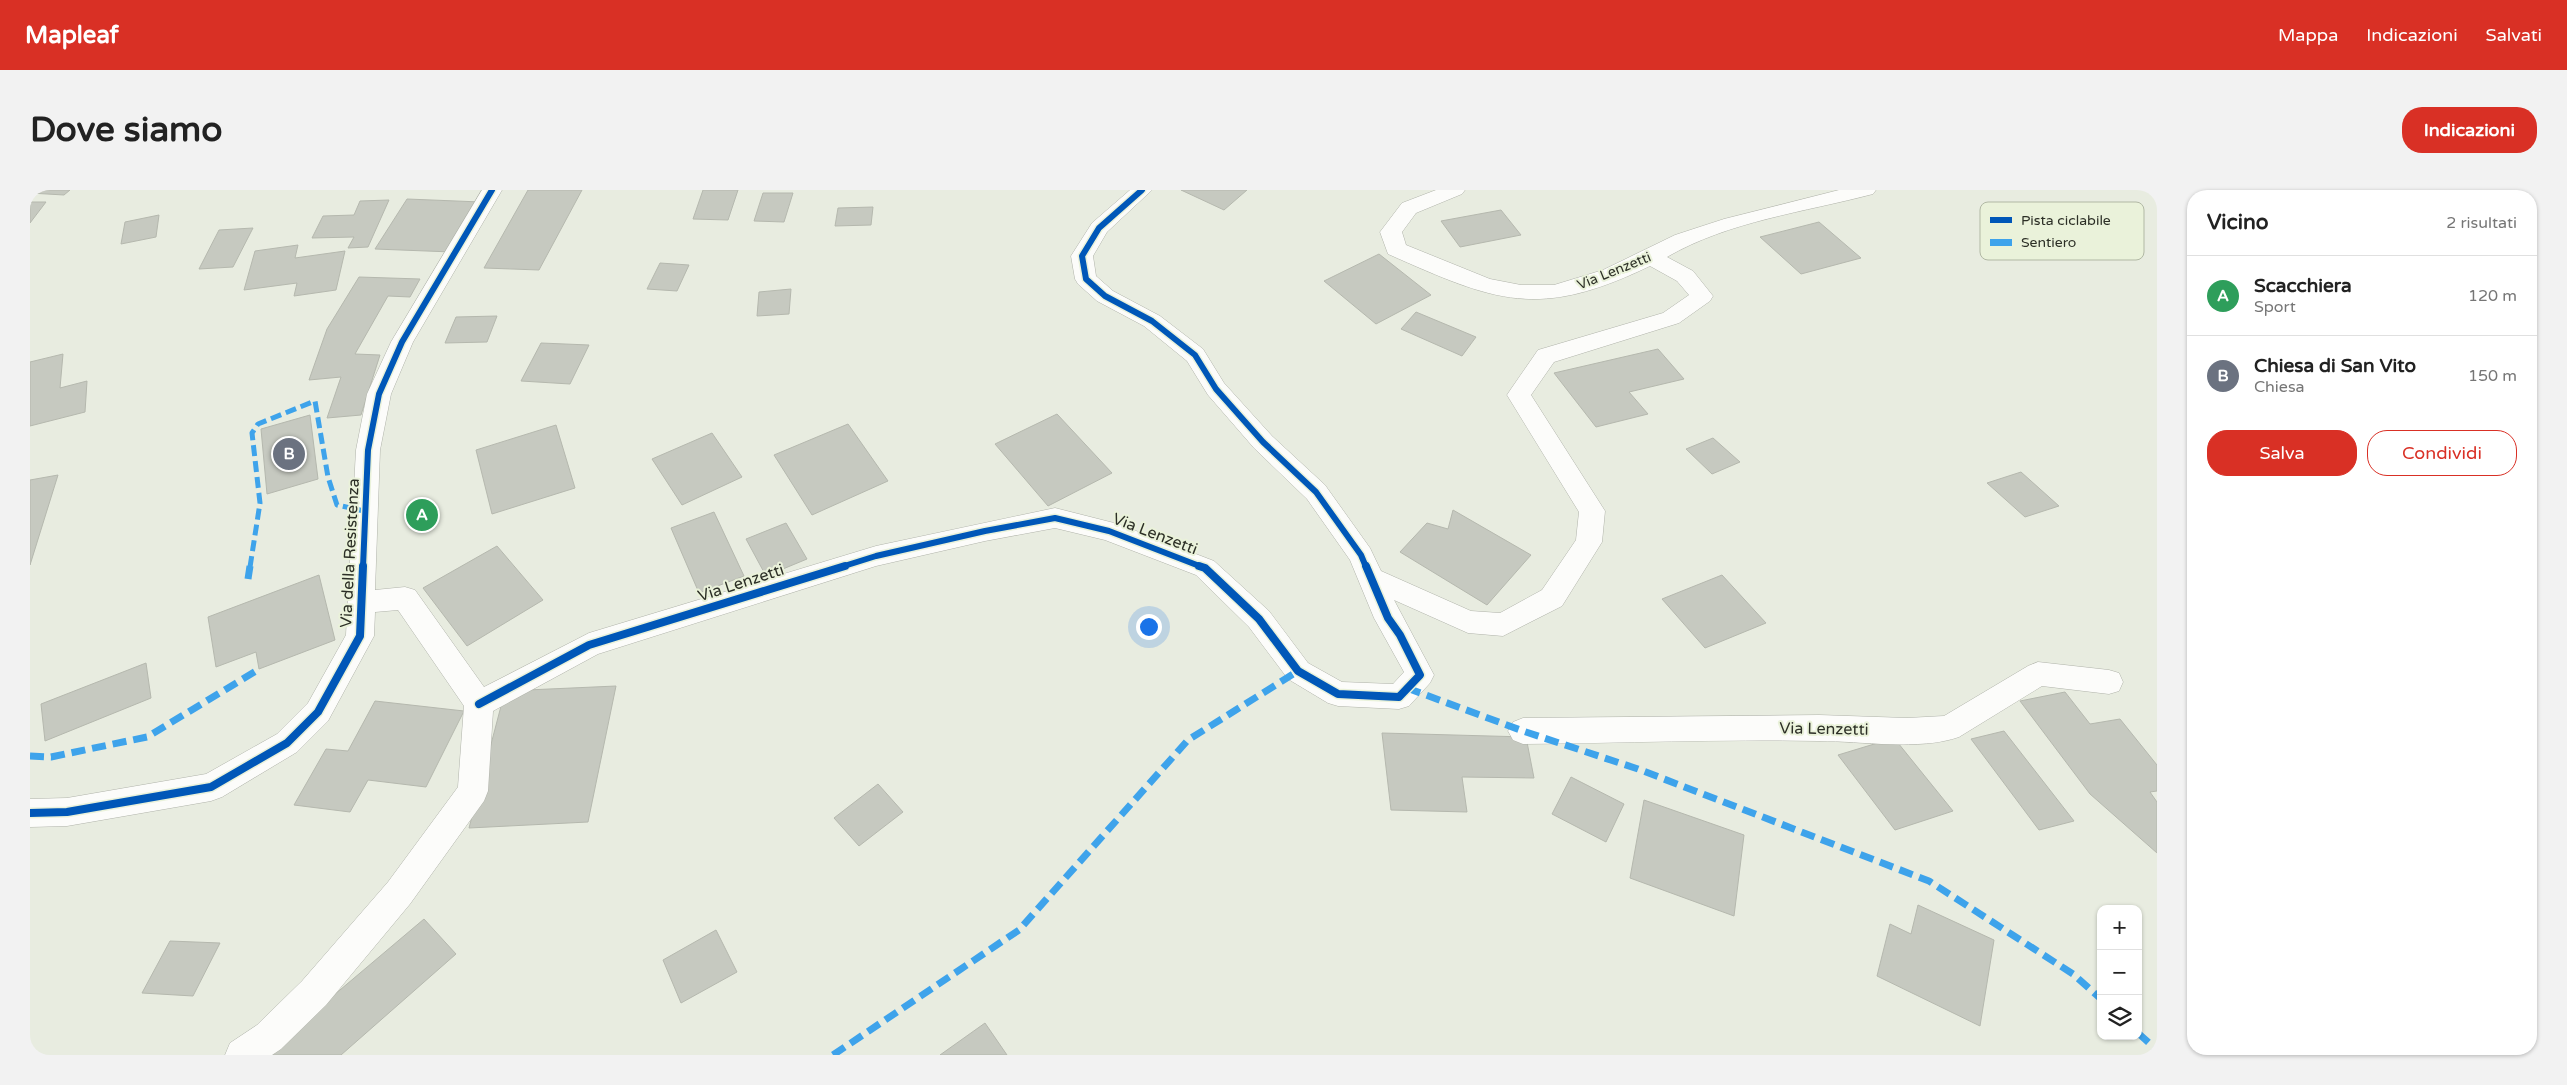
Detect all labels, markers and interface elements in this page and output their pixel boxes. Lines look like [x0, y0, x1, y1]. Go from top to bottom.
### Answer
text: Mapleaf [25, 21, 119, 50]
text: Mappa [2278, 24, 2338, 46]
text: Indicazioni [2366, 24, 2458, 46]
text: Salvati [2486, 24, 2542, 46]
button: Indicazioni [2402, 107, 2537, 153]
text: Dove siamo [30, 109, 222, 151]
legend [1980, 202, 2144, 260]
text: Vicino [2207, 210, 2269, 235]
text: Pista ciclabile [2021, 212, 2111, 229]
text: 2 risultati [2446, 213, 2517, 233]
text: Sentiero [2021, 234, 2076, 251]
street label: Via Lenzetti [1575, 248, 1653, 294]
text: Scacchiera [2254, 275, 2352, 297]
text: A [2217, 286, 2229, 306]
text: 120 m [2468, 286, 2517, 306]
text: Sport [2254, 297, 2296, 317]
text: Chiesa di San Vito [2254, 355, 2416, 377]
text: B [2217, 366, 2229, 386]
text: 150 m [2468, 366, 2517, 386]
text: Chiesa [2254, 377, 2305, 397]
button: Salva [2207, 430, 2357, 476]
button: Condividi [2367, 430, 2517, 476]
pin: B [273, 435, 305, 473]
street label: Via della Resistenza [336, 478, 364, 628]
pin: A [406, 496, 438, 534]
street label: Via Lenzetti [1110, 509, 1200, 559]
street label: Via Lenzetti [695, 560, 787, 606]
your location [1136, 614, 1162, 640]
street label: Via Lenzetti [1779, 718, 1869, 740]
map controls [2097, 905, 2142, 1040]
button: + [2097, 905, 2142, 950]
button: − [2097, 950, 2142, 995]
button: layers [2097, 995, 2142, 1040]

